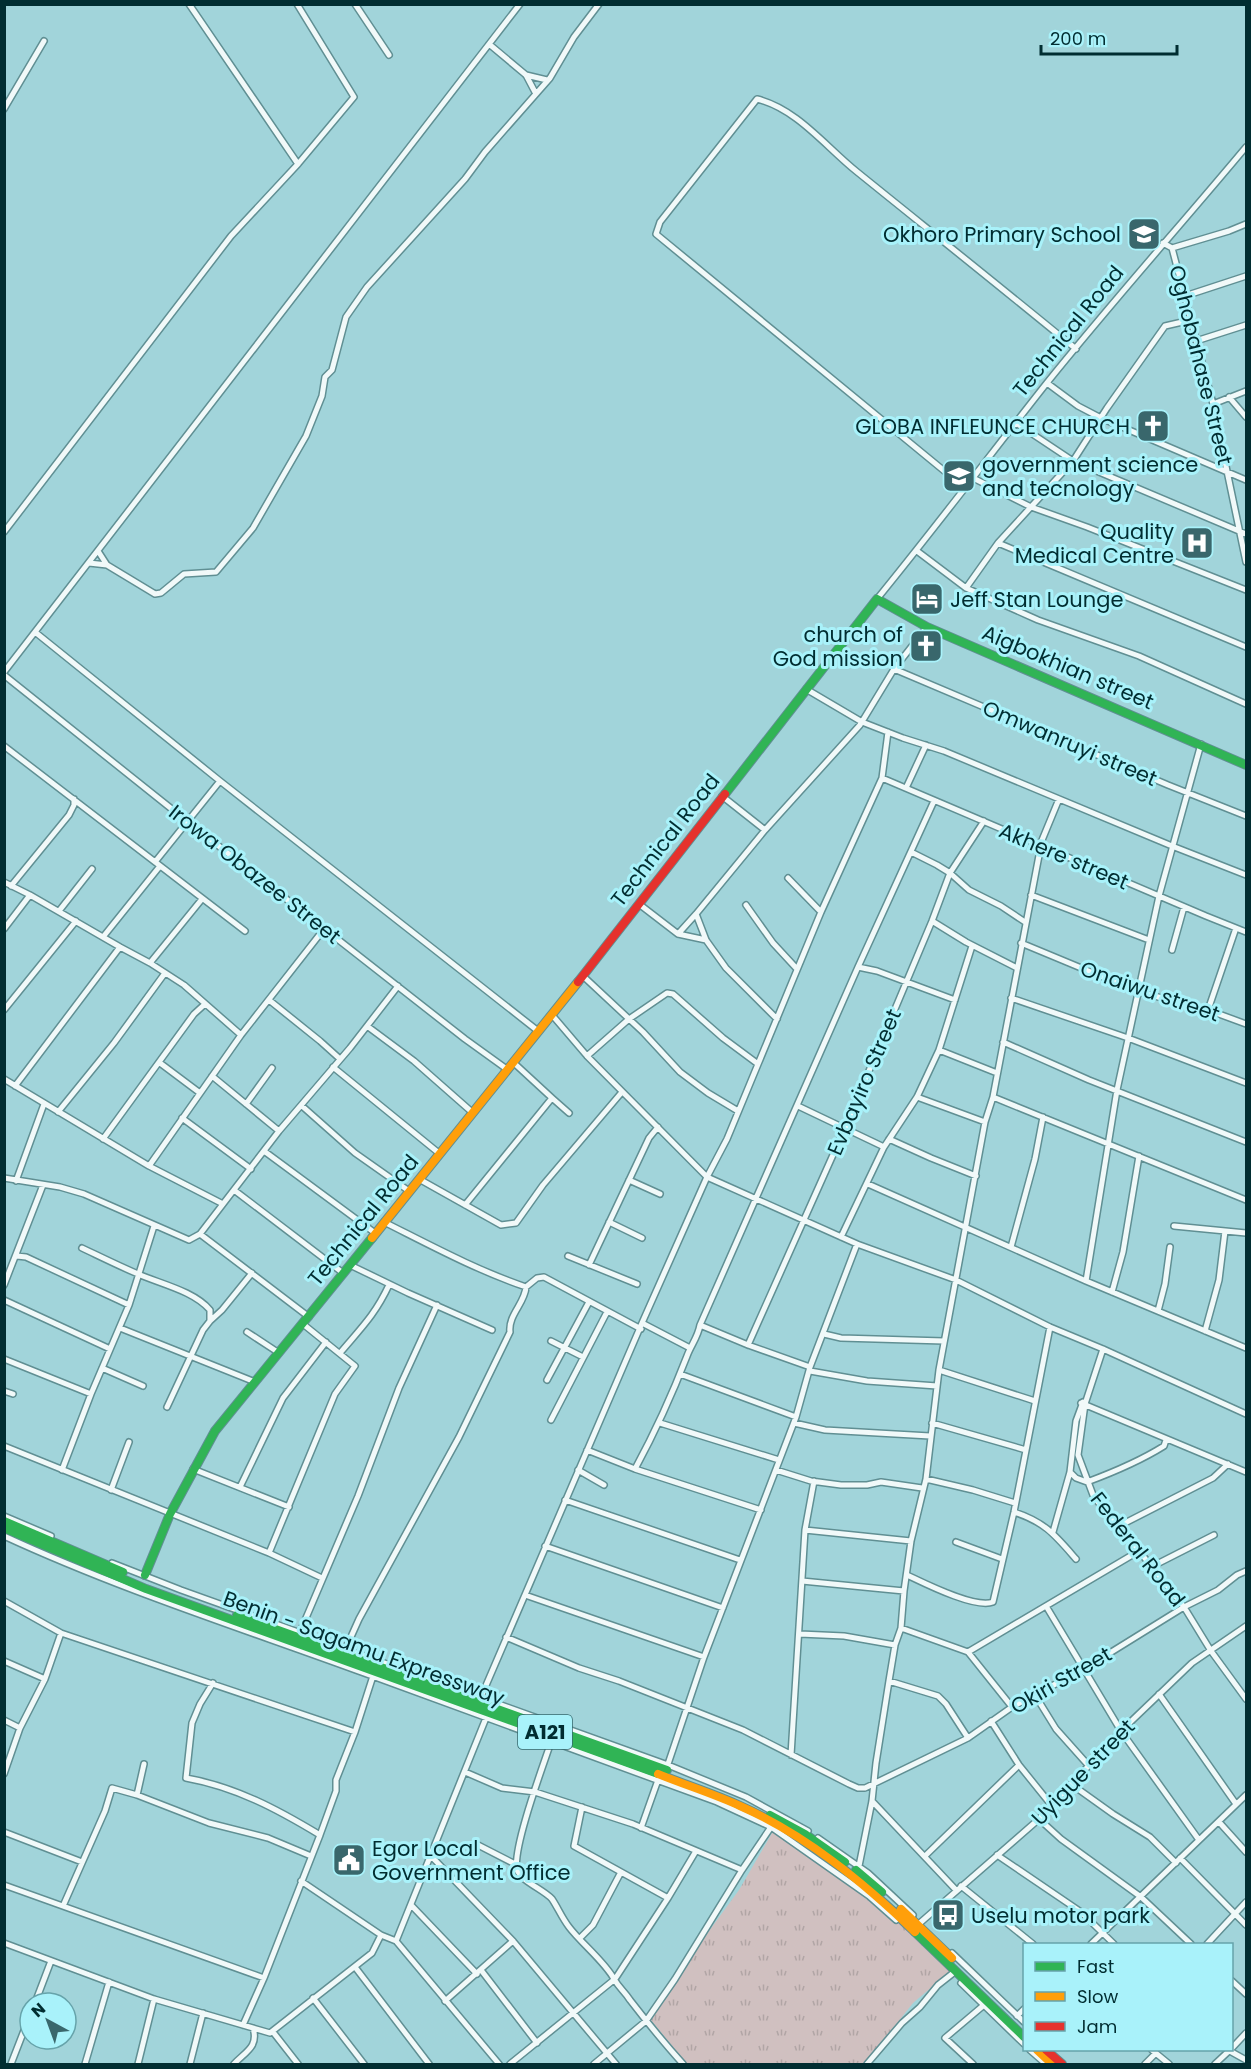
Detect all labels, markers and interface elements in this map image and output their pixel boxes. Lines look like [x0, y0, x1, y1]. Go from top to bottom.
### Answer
scale bar [1041, 18, 1178, 56]
text: 200 m [1050, 26, 1106, 51]
school or university icon: Okhoro Primary School [1126, 216, 1162, 252]
place label: Okhoro Primary School [883, 220, 1121, 249]
street label: Technical Road [1006, 259, 1130, 403]
street label: Oghobahase Street [1162, 262, 1240, 468]
church icon: GLOBA INFLEUNCE CHURCH [1135, 408, 1171, 444]
place label: GLOBA INFLEUNCE CHURCH [855, 412, 1130, 441]
place label: government science and tecnology [982, 450, 1198, 503]
school or university icon: government science and tecnology [941, 458, 977, 494]
place label: Quality Medical Centre [1015, 517, 1174, 570]
hospital icon: Quality Medical Centre [1179, 525, 1215, 561]
hotel icon: Jeff Stan Lounge [909, 581, 945, 617]
place label: Jeff Stan Lounge [950, 585, 1123, 614]
street label: Aigbokhian street [978, 618, 1158, 716]
place label: church of God mission [773, 620, 903, 673]
church icon: church of God mission [908, 628, 944, 664]
street label: Omwanruyi street [978, 693, 1162, 793]
street label: Technical Road [604, 767, 726, 913]
street label: Irowa Obazee Street [163, 798, 347, 950]
street label: Akhere street [995, 816, 1133, 896]
street label: Onaiwu street [1076, 954, 1224, 1028]
street label: Evbayiro Street [820, 1004, 908, 1160]
street label: Technical Road [301, 1148, 425, 1292]
street label: Federal Road [1084, 1486, 1192, 1612]
street label: Benin - Sagamu Expressway [219, 1584, 509, 1713]
street label: Okiri Street [1005, 1639, 1117, 1721]
street label: Uyigue street [1025, 1712, 1141, 1832]
road number: A121 [518, 1715, 572, 1749]
place label: Egor Local Government Office [372, 1834, 570, 1887]
public building icon: Egor Local Government Office [331, 1842, 367, 1878]
bus stop icon: Uselu motor park [930, 1897, 966, 1933]
place label: Uselu motor park [971, 1901, 1150, 1930]
legend [1023, 1943, 1233, 2051]
text: Fast [1077, 1954, 1114, 1979]
text: Slow [1077, 1984, 1119, 2009]
north arrow [18, 1991, 78, 2051]
text: N [26, 1997, 51, 2023]
text: Jam [1077, 2014, 1117, 2039]

